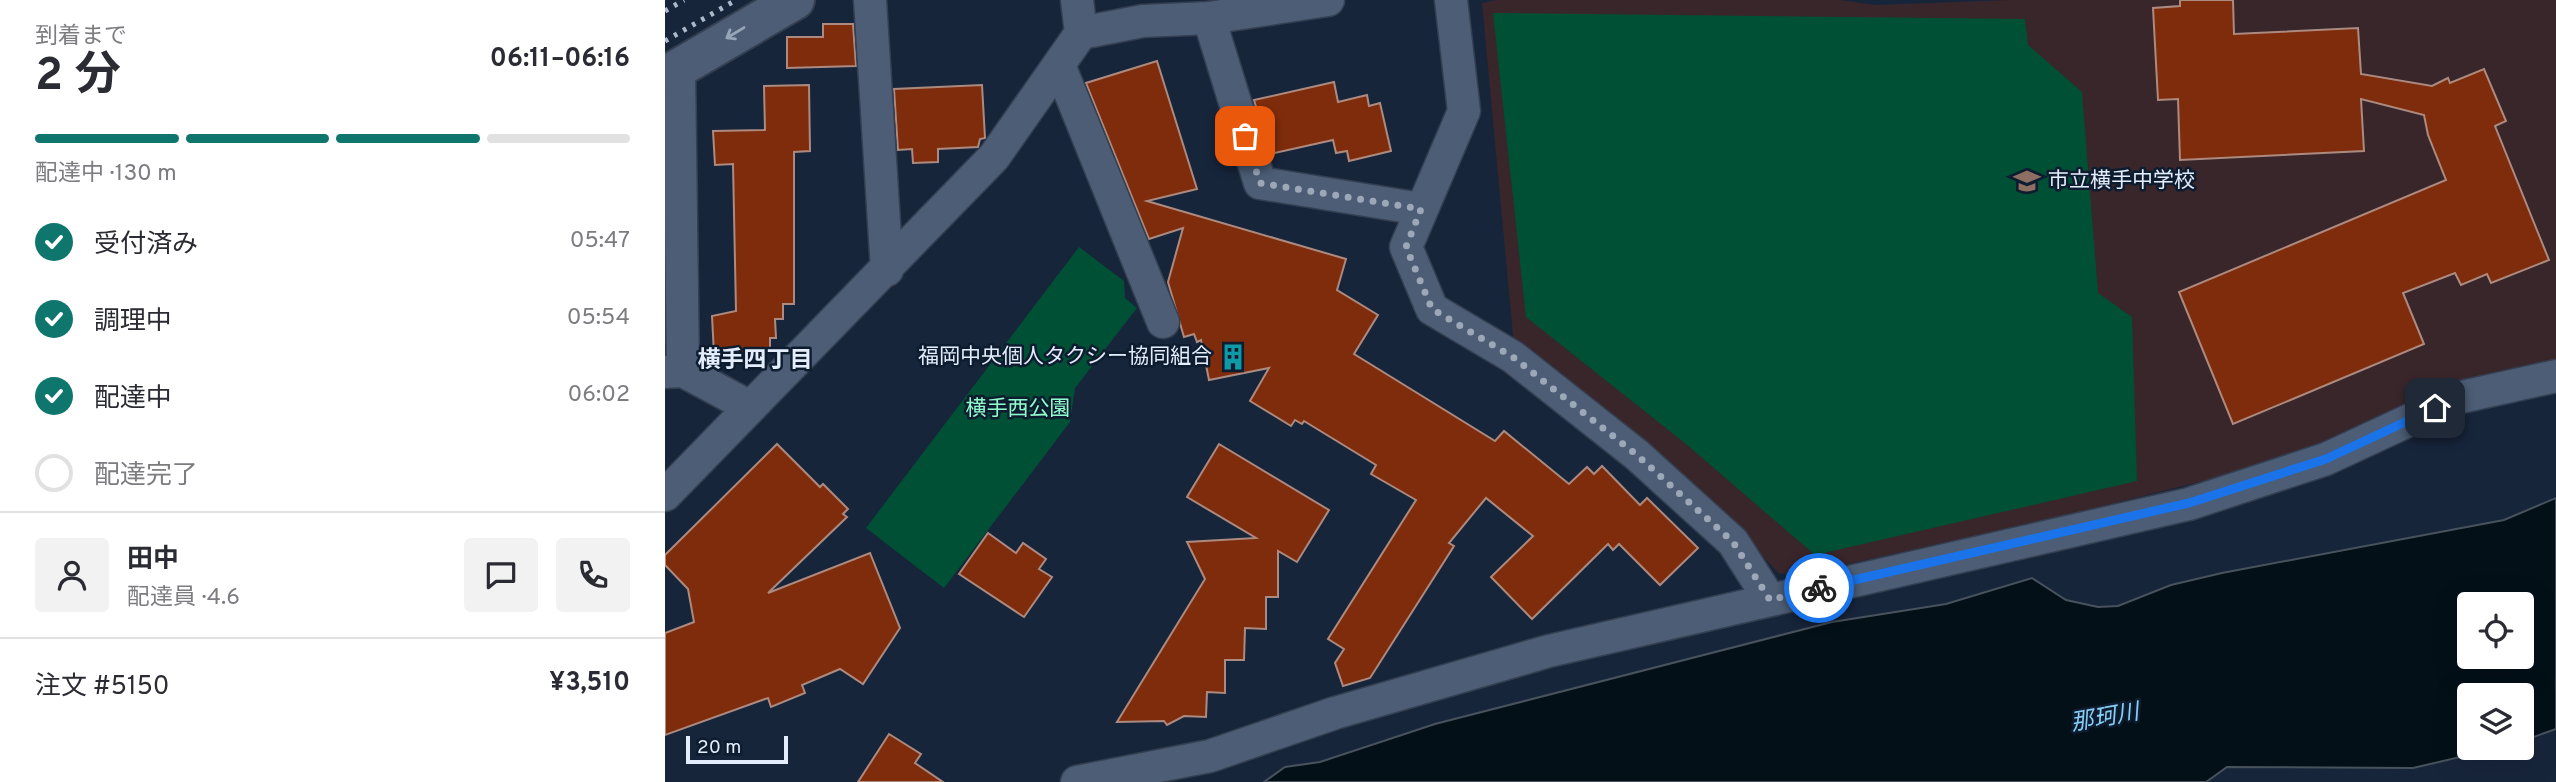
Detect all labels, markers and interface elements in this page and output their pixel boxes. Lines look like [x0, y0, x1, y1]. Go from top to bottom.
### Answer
text: 到着まで [35, 23, 127, 52]
one-way arrow [726, 27, 746, 41]
text: 06:11–06:16 [490, 43, 630, 76]
text: 2 分 [35, 48, 121, 107]
pin [1215, 106, 1275, 166]
icon: bag [1226, 117, 1264, 155]
text: 配達中 · 130 m [35, 160, 177, 189]
school or university icon: 市立横手中学校 [2012, 166, 2042, 196]
place label: 市立横手中学校 [2048, 168, 2195, 195]
icon: check [35, 223, 73, 261]
text: 05:47 [570, 227, 630, 256]
text: 受付済み [94, 229, 198, 262]
icon: check [35, 300, 73, 338]
text: 05:54 [567, 304, 630, 333]
text: 調理中 [94, 306, 172, 339]
building icon: 福岡中央個人タクシー協同組合 [1218, 342, 1248, 372]
place label: 福岡中央個人タクシー協同組合 [918, 344, 1212, 371]
district label: 横手四丁目 [698, 347, 813, 376]
icon: check [35, 377, 73, 415]
pin [2405, 378, 2465, 438]
text: 06:02 [567, 381, 630, 410]
text: 配達中 [94, 383, 172, 416]
icon: home [2416, 389, 2454, 427]
park label: 横手西公園 [966, 396, 1071, 423]
text: 配達完了 [94, 460, 198, 493]
button: person [35, 538, 109, 612]
button: chat [464, 538, 538, 612]
button: phone [556, 538, 630, 612]
text: 田中 [127, 544, 179, 577]
courier [1784, 553, 1854, 623]
icon: bike [1800, 569, 1838, 607]
text: 配達員 · 4.6 [127, 584, 240, 613]
map controls [2457, 592, 2534, 760]
button: locate [2457, 592, 2534, 669]
text: ¥3,510 [549, 667, 630, 700]
text: 注文 #5150 [35, 671, 170, 704]
button: layers [2457, 683, 2534, 760]
water label: 那珂川 [2069, 698, 2144, 739]
scale bar [686, 733, 787, 765]
text: 20 m [697, 736, 741, 760]

